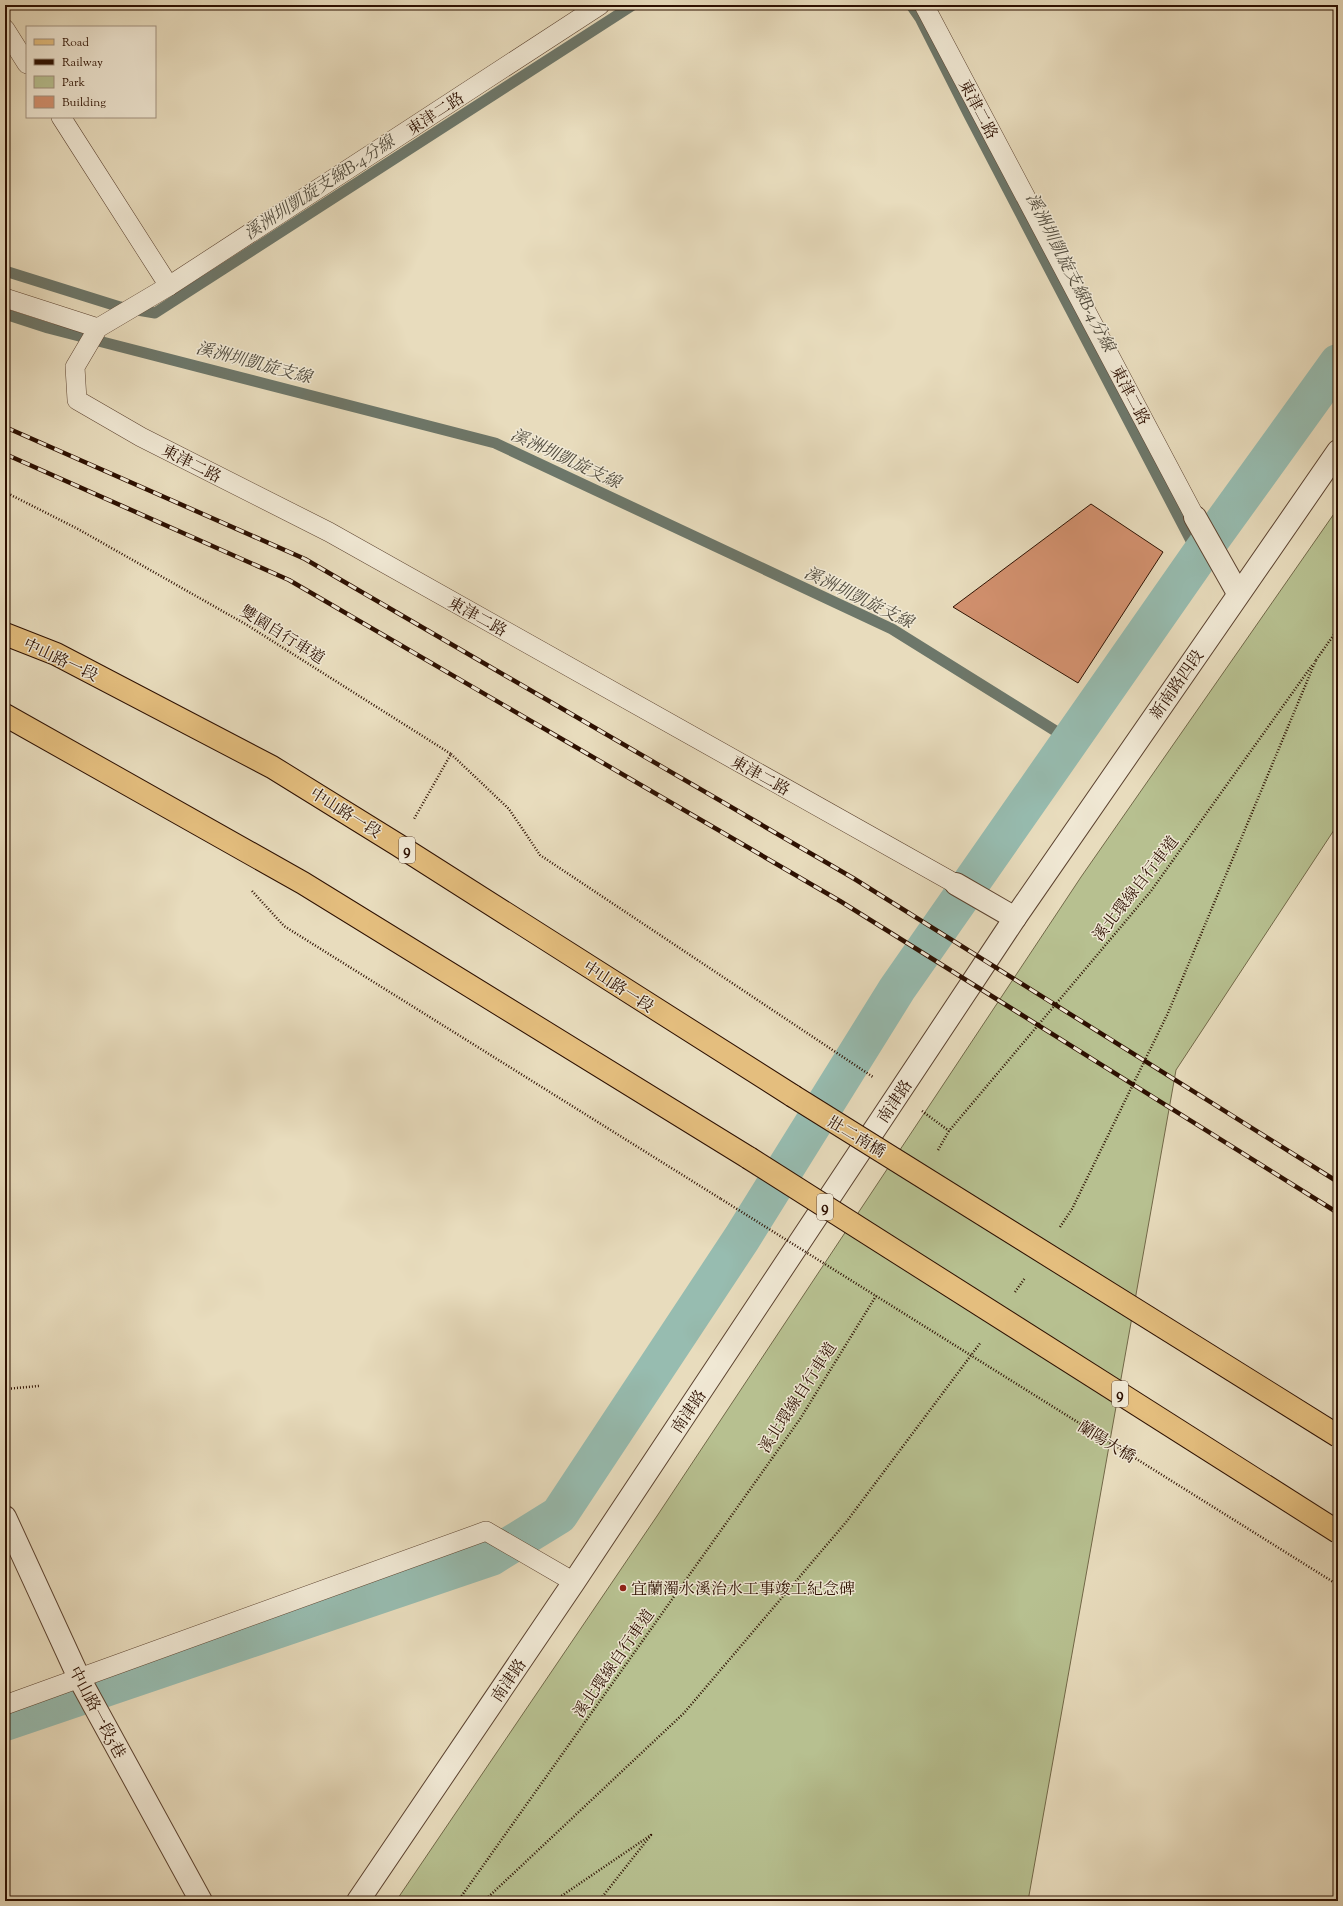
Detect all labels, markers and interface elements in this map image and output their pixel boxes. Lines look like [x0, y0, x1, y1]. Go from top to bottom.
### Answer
legend [26, 26, 156, 118]
text: Road [62, 34, 89, 52]
text: Railway [62, 54, 103, 72]
text: Park [62, 74, 85, 92]
street label: 東津二路 [952, 77, 1002, 144]
street label: 東津二路 [403, 88, 469, 142]
text: Building [62, 94, 106, 112]
water label: 溪洲圳凱旋支線B-4分線 [240, 130, 402, 247]
water label: 溪洲圳凱旋支線B-4分線 [1019, 189, 1121, 358]
water label: 溪洲圳凱旋支線 [193, 337, 316, 391]
street label: 東津二路 [1104, 363, 1154, 430]
water label: 溪洲圳凱旋支線 [506, 424, 626, 497]
street label: 東津二路 [157, 440, 225, 490]
water label: 溪洲圳凱旋支線 [799, 562, 919, 637]
street label: 東津二路 [443, 593, 510, 644]
street label: 雙園自行車道 [235, 601, 328, 671]
street label: 中山路一段 [19, 634, 101, 689]
street label: 新南路四段 [1146, 646, 1210, 725]
street label: 東津二路 [726, 752, 793, 803]
street label: 中山路一段 [305, 783, 385, 845]
street label: 溪北環線自行車道 [1089, 832, 1185, 947]
road number: 9 [399, 837, 415, 863]
street label: 中山路一段 [578, 957, 657, 1020]
street label: 南津路 [873, 1076, 919, 1129]
street label: 壯二南橋 [822, 1112, 889, 1164]
road number: 9 [817, 1194, 833, 1220]
street label: 溪北環線自行車道 [755, 1338, 844, 1458]
road number: 9 [1112, 1381, 1128, 1407]
street label: 南津路 [667, 1386, 713, 1439]
street label: 蘭陽大橋 [1072, 1416, 1139, 1470]
place label: 宜蘭濁水溪治水工事竣工紀念碑 [631, 1579, 855, 1602]
marker: 宜蘭濁水溪治水工事竣工紀念碑 [618, 1583, 628, 1593]
street label: 溪北環線自行車道 [569, 1605, 661, 1723]
street label: 南津路 [487, 1655, 533, 1708]
street label: 中山路一段5巷 [62, 1663, 130, 1763]

